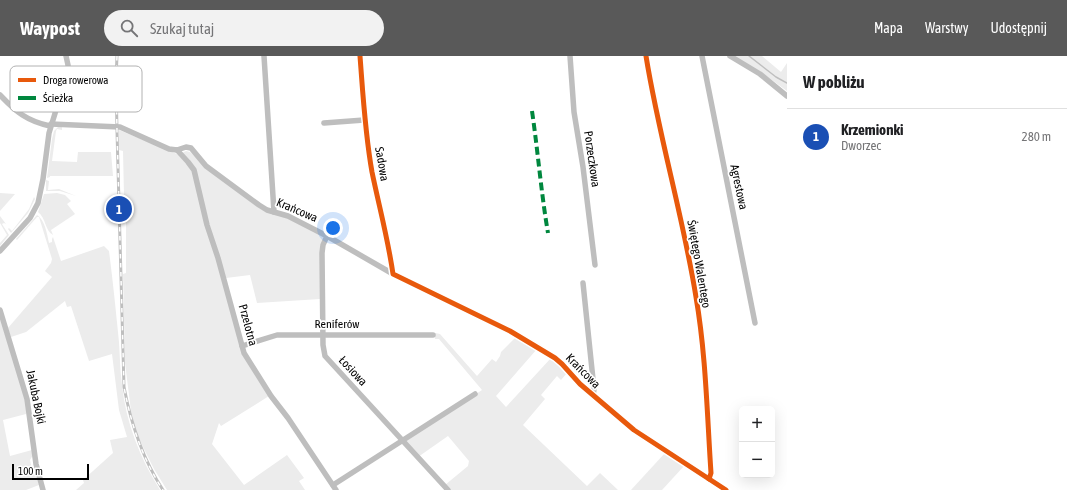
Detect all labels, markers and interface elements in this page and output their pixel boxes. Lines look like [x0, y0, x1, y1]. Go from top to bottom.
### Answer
search box [104, 10, 384, 46]
text: Waypost [20, 17, 80, 39]
icon: search [118, 17, 140, 39]
text: Szukaj tutaj [150, 20, 214, 37]
text: Mapa [874, 20, 903, 36]
text: Warstwy [925, 20, 968, 36]
text: Udostępnij [990, 20, 1047, 36]
legend [10, 66, 142, 112]
text: W pobliżu [803, 72, 865, 92]
text: Droga rowerowa [43, 74, 108, 86]
text: Ścieżka [43, 92, 73, 104]
text: Krzemionki [841, 121, 903, 138]
text: 1 [813, 129, 819, 144]
text: 280 m [1022, 129, 1051, 144]
street label: Porzeczkowa [581, 130, 603, 188]
text: Dworzec [841, 138, 881, 153]
street label: Sadowa [372, 146, 392, 182]
street label: Agrestowa [727, 163, 751, 211]
pin: 1 [106, 194, 132, 224]
street label: Krańcowa [274, 195, 320, 225]
your location [323, 218, 343, 238]
street label: Świętego Walentego [684, 219, 714, 309]
street label: Przelotna [236, 303, 260, 347]
street label: Reniferów [314, 317, 360, 331]
street label: Krańcowa [563, 351, 603, 391]
street label: Łosiowa [336, 353, 370, 389]
street label: Jakuba Bojki [23, 369, 49, 425]
map controls [739, 406, 775, 478]
button: + [739, 406, 775, 442]
button: − [739, 442, 775, 478]
scale bar [12, 462, 89, 481]
text: 100 m [18, 465, 43, 477]

